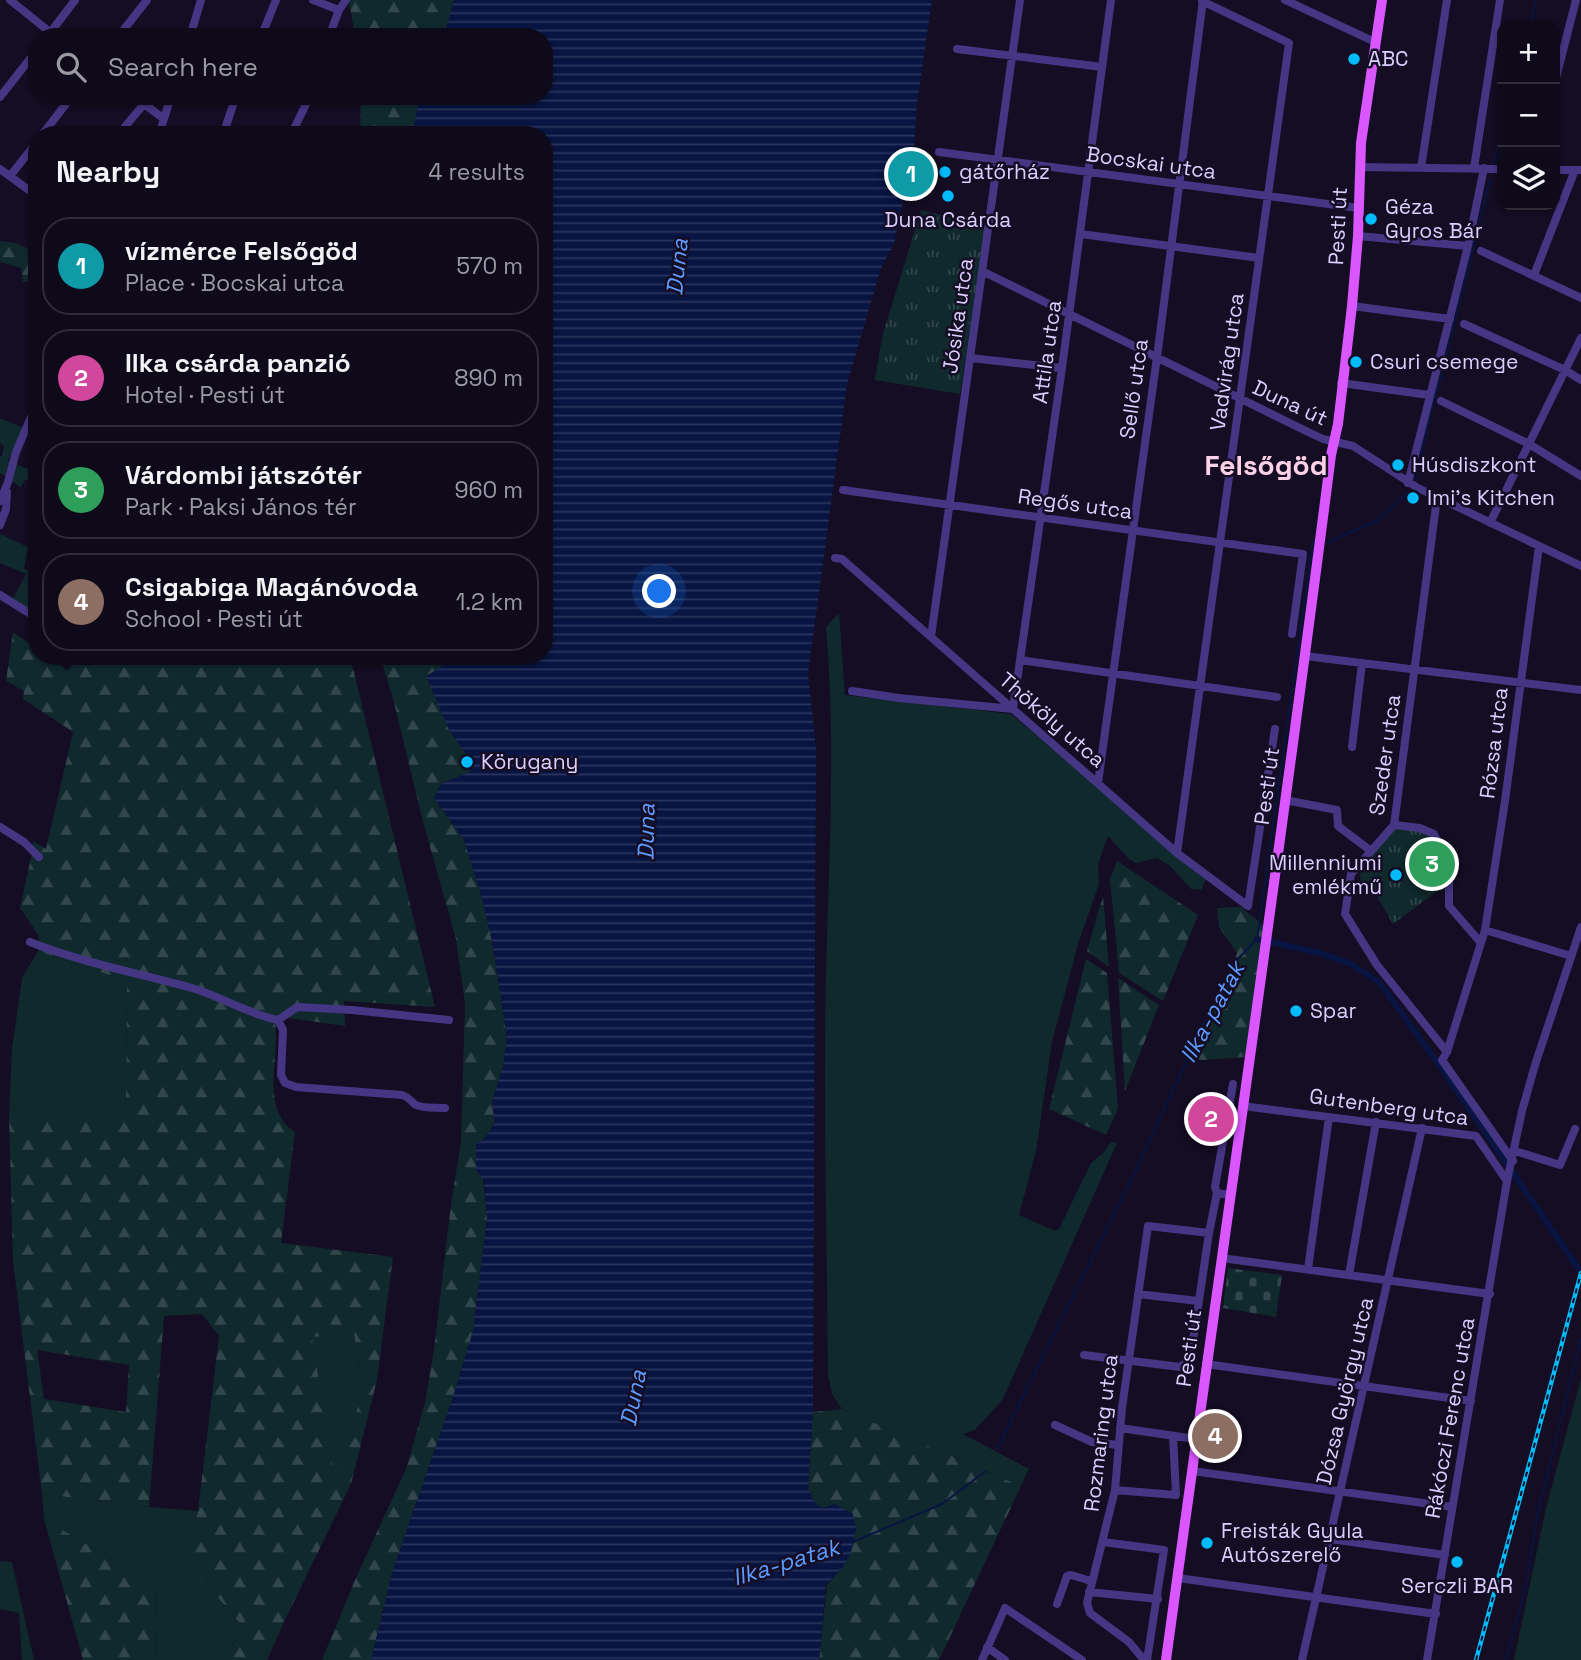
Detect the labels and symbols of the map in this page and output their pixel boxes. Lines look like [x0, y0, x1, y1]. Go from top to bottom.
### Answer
place label: ABC [1368, 45, 1409, 72]
marker: ABC [1346, 51, 1362, 67]
street label: Bocskai utca [1084, 140, 1218, 185]
pin: 1 [888, 148, 934, 200]
place label: gátőrház [959, 158, 1050, 185]
marker: gátőrház [937, 164, 953, 180]
street label: Pesti út [1322, 186, 1353, 266]
marker: Duna Csárda [940, 188, 956, 204]
place label: Géza Gyros Bár [1385, 193, 1483, 244]
place label: Duna Csárda [885, 206, 1011, 233]
marker: Géza Gyros Bár [1363, 211, 1379, 227]
water label: Duna [659, 236, 695, 297]
street label: Jósika utca [936, 256, 979, 375]
street label: Vadvirág utca [1203, 291, 1250, 433]
street label: Attila utca [1026, 298, 1067, 405]
street label: Sellő utca [1113, 337, 1154, 441]
place label: Csuri csemege [1370, 348, 1518, 375]
marker: Csuri csemege [1348, 354, 1364, 370]
street label: Duna út [1248, 373, 1332, 432]
district label: Felsőgöd [1204, 447, 1328, 483]
place label: Húsdiszkont [1412, 451, 1536, 478]
marker: Húsdiszkont [1390, 457, 1406, 473]
street label: Regős utca [1016, 482, 1134, 525]
place label: Imi's Kitchen [1427, 484, 1555, 511]
marker: Imi's Kitchen [1405, 490, 1421, 506]
your location [642, 574, 676, 608]
street label: Thököly utca [994, 666, 1111, 773]
street label: Rózsa utca [1473, 686, 1514, 800]
street label: Szeder utca [1363, 693, 1406, 817]
street label: Pesti út [1248, 745, 1285, 827]
place label: Körugany [481, 748, 578, 775]
marker: Körugany [459, 754, 475, 770]
water label: Duna [631, 803, 662, 861]
pin: 3 [1409, 838, 1455, 890]
place label: Millenniumi emlékmű [1269, 849, 1382, 900]
marker: Millenniumi emlékmű [1388, 867, 1404, 883]
water label: Ilka-patak [1173, 954, 1252, 1068]
place label: Spar [1310, 997, 1356, 1024]
marker: Spar [1288, 1003, 1304, 1019]
street label: Gutenberg utca [1308, 1082, 1470, 1131]
pin: 2 [1188, 1093, 1234, 1145]
street label: Dózsa György utca [1310, 1294, 1379, 1487]
street label: Pesti út [1170, 1307, 1207, 1389]
street label: Rákóczi Ferenc utca [1419, 1315, 1481, 1521]
street label: Rozmaring utca [1077, 1353, 1124, 1513]
water label: Duna [613, 1367, 653, 1429]
pin: 4 [1192, 1410, 1238, 1462]
place label: Freisták Gyula Autószerelő [1221, 1517, 1363, 1568]
water label: Ilka-patak [729, 1531, 846, 1592]
marker: Freisták Gyula Autószerelő [1199, 1535, 1215, 1551]
marker: Serczli BAR [1449, 1554, 1465, 1570]
place label: Serczli BAR [1401, 1572, 1513, 1599]

